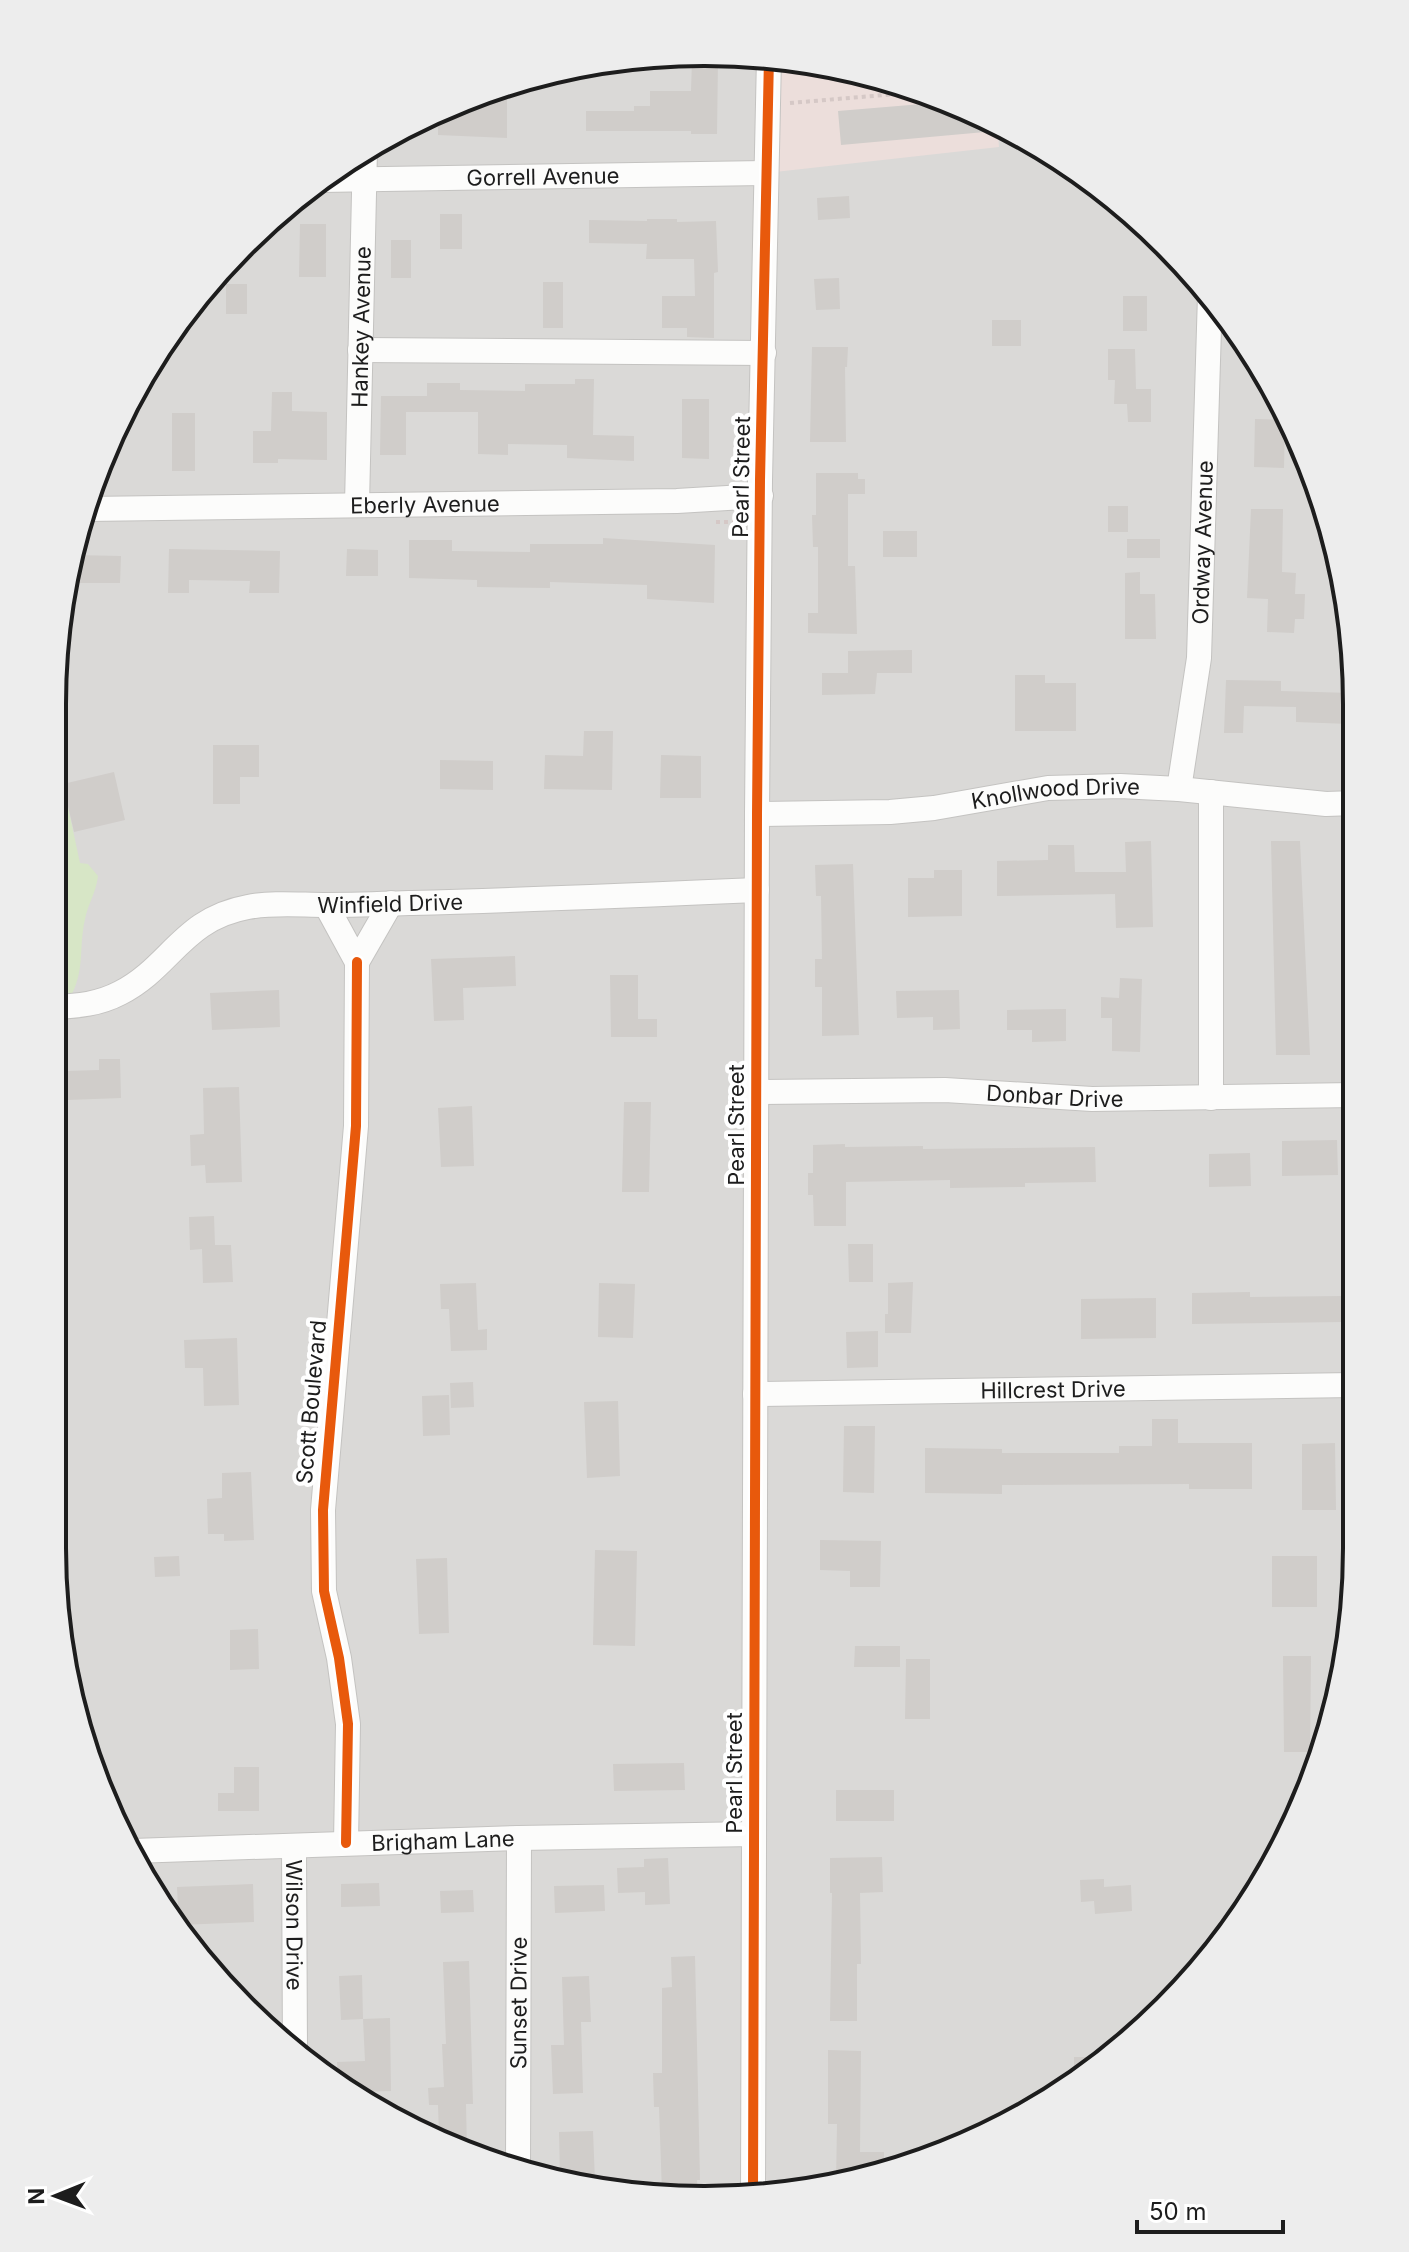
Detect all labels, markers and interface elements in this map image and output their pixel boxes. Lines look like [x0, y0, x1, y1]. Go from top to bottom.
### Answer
street label: Gorrell Avenue [466, 162, 620, 191]
street label: Hankey Avenue [346, 246, 376, 408]
street label: Pearl Street [727, 416, 755, 538]
street label: Ordway Avenue [1187, 460, 1218, 625]
street label: Eberly Avenue [350, 490, 500, 518]
street label: Knollwood Drive [969, 773, 1141, 814]
street label: Winfield Drive [317, 889, 464, 918]
street label: Pearl Street [723, 1064, 749, 1186]
street label: Donbar Drive [985, 1080, 1124, 1112]
street label: Scott Boulevard [291, 1319, 331, 1485]
street label: Hillcrest Drive [980, 1375, 1126, 1404]
street label: Pearl Street [721, 1712, 747, 1834]
street label: Brigham Lane [371, 1825, 515, 1856]
street label: Wilson Drive [281, 1859, 308, 1991]
street label: Sunset Drive [505, 1937, 532, 2069]
north arrow [16, 2156, 96, 2236]
scale bar [1137, 2184, 1283, 2234]
text: N [23, 2188, 49, 2205]
text: 50 m [1149, 2197, 1207, 2226]

